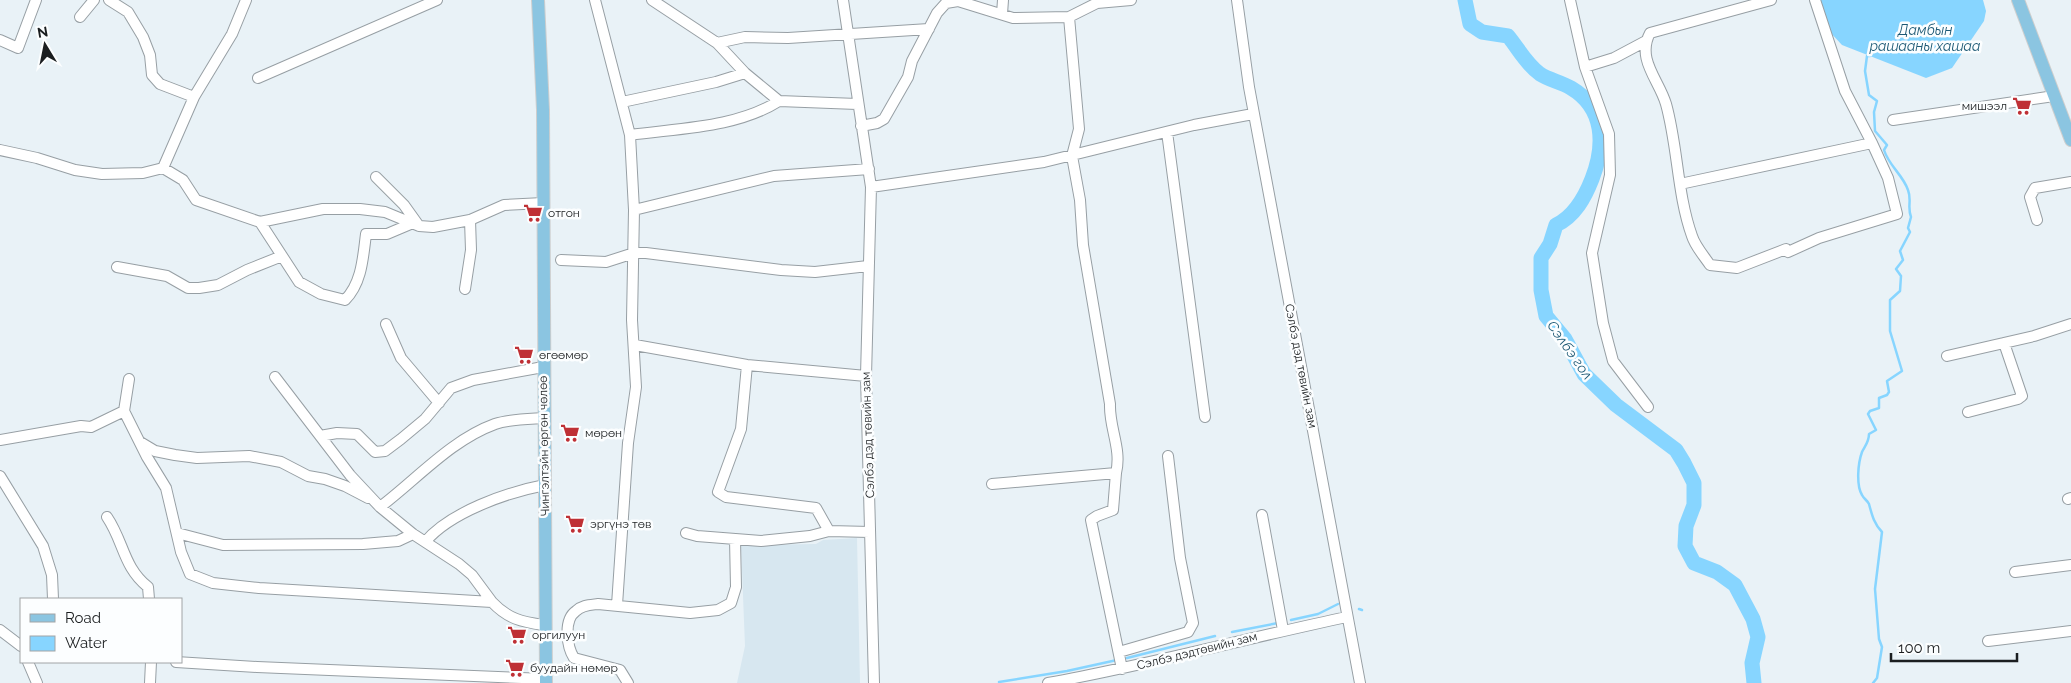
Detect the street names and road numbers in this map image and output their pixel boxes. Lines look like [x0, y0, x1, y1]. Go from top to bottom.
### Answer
street label: Сэлбэ дэд төвийн зам [1282, 303, 1320, 429]
street label: Сэлбэ дэд төвийн зам [859, 372, 877, 498]
street label: Чингэлтэйн өргөн чөлөө [536, 375, 552, 517]
street label: Сэлбэ дэдтөвийн зам [1135, 629, 1259, 673]

